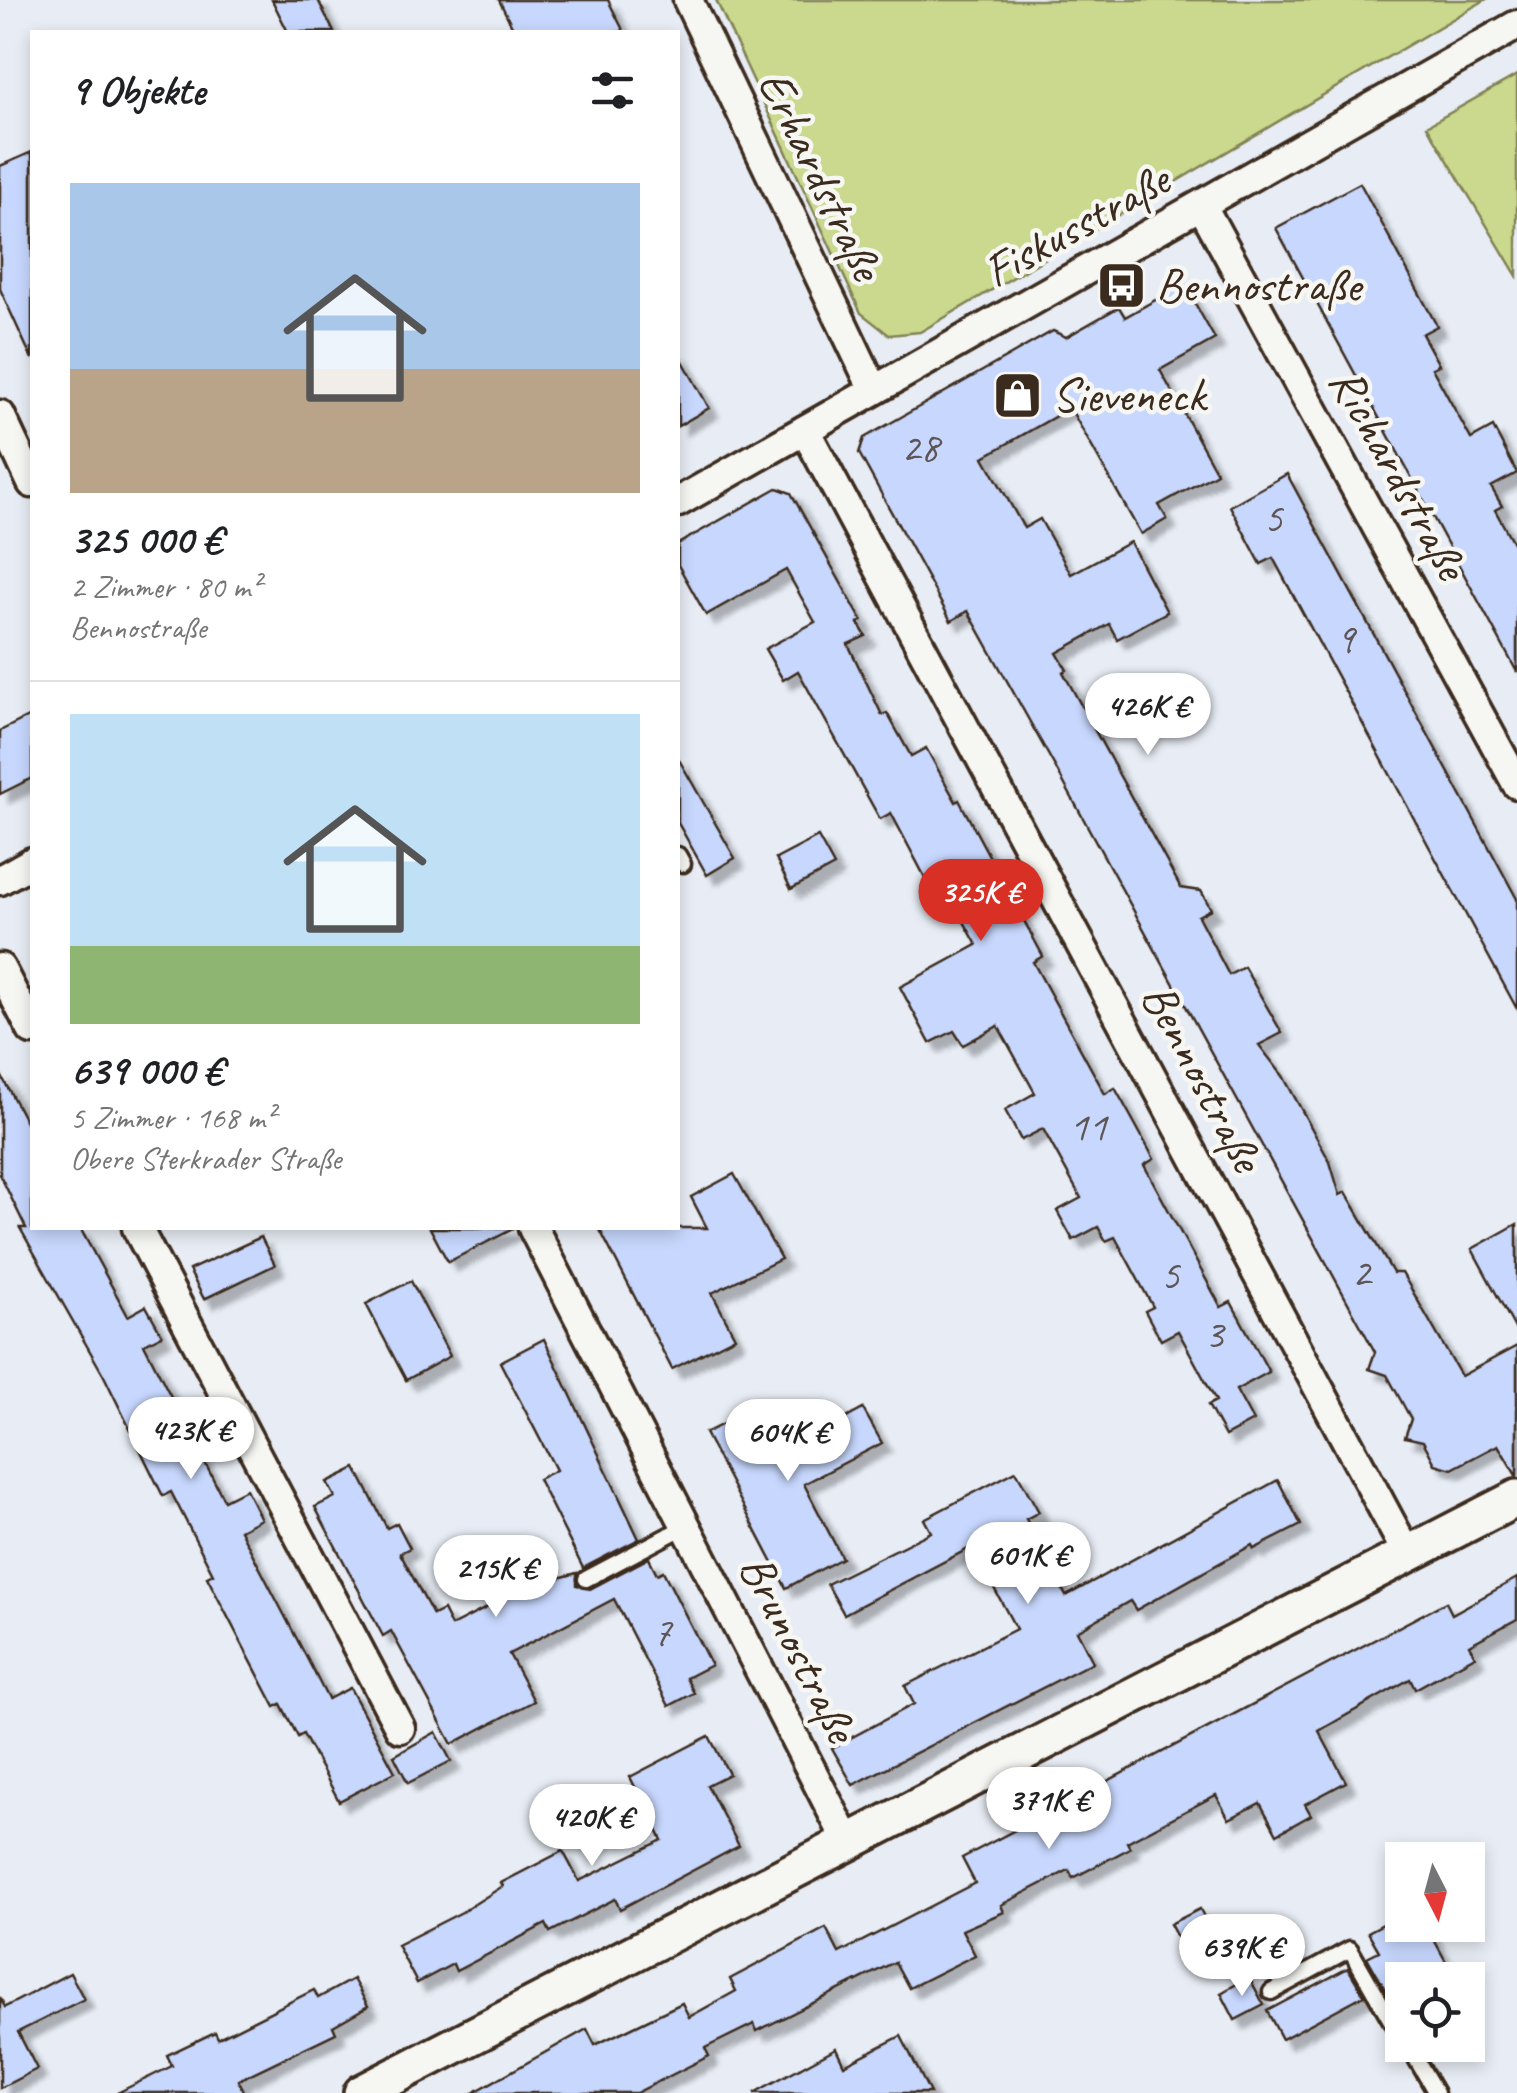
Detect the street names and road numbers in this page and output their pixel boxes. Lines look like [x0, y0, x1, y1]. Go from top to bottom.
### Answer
street label: Erhardstraße [745, 61, 899, 292]
street label: Fiskusstraße [973, 148, 1182, 300]
street label: Richardstraße [1316, 357, 1483, 592]
street label: Bennostraße [1128, 973, 1279, 1184]
street label: Brunostraße [726, 1544, 873, 1755]

